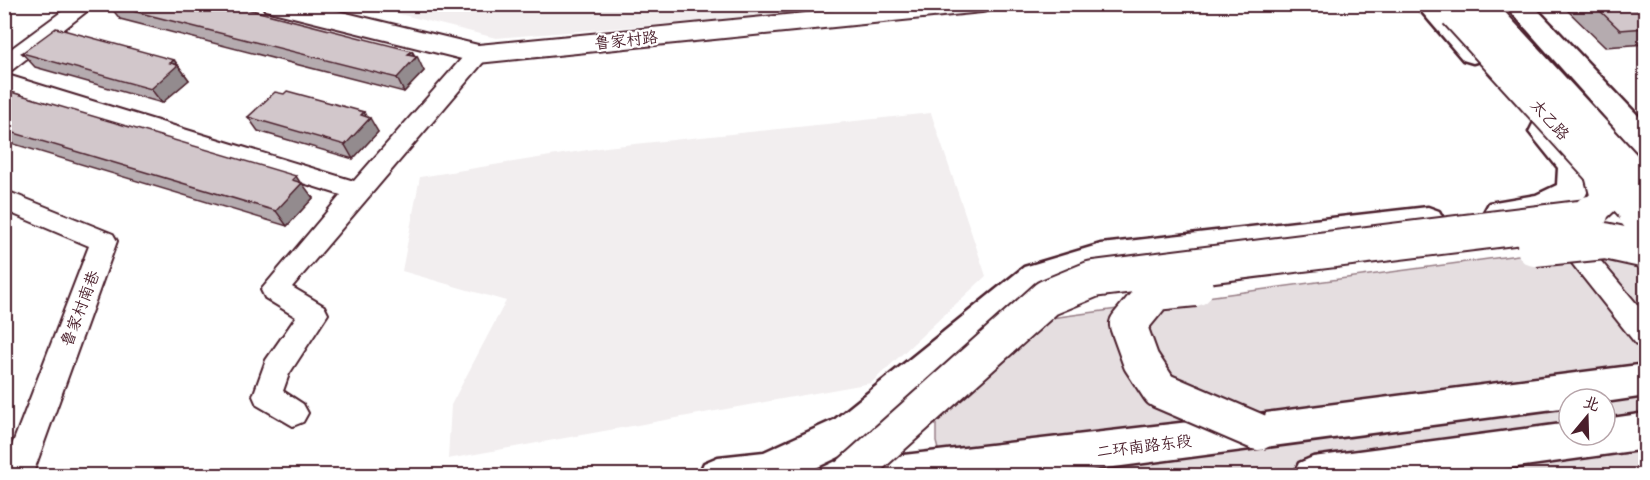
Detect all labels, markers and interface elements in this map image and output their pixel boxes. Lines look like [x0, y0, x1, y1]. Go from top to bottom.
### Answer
street label: 鲁家村路 [593, 25, 659, 53]
street label: 太乙路 [1527, 94, 1575, 144]
street label: 鲁家村南巷 [55, 267, 103, 349]
north arrow [1557, 387, 1617, 447]
text: 北 [1581, 390, 1603, 415]
street label: 二环南路东段 [1095, 429, 1193, 461]

